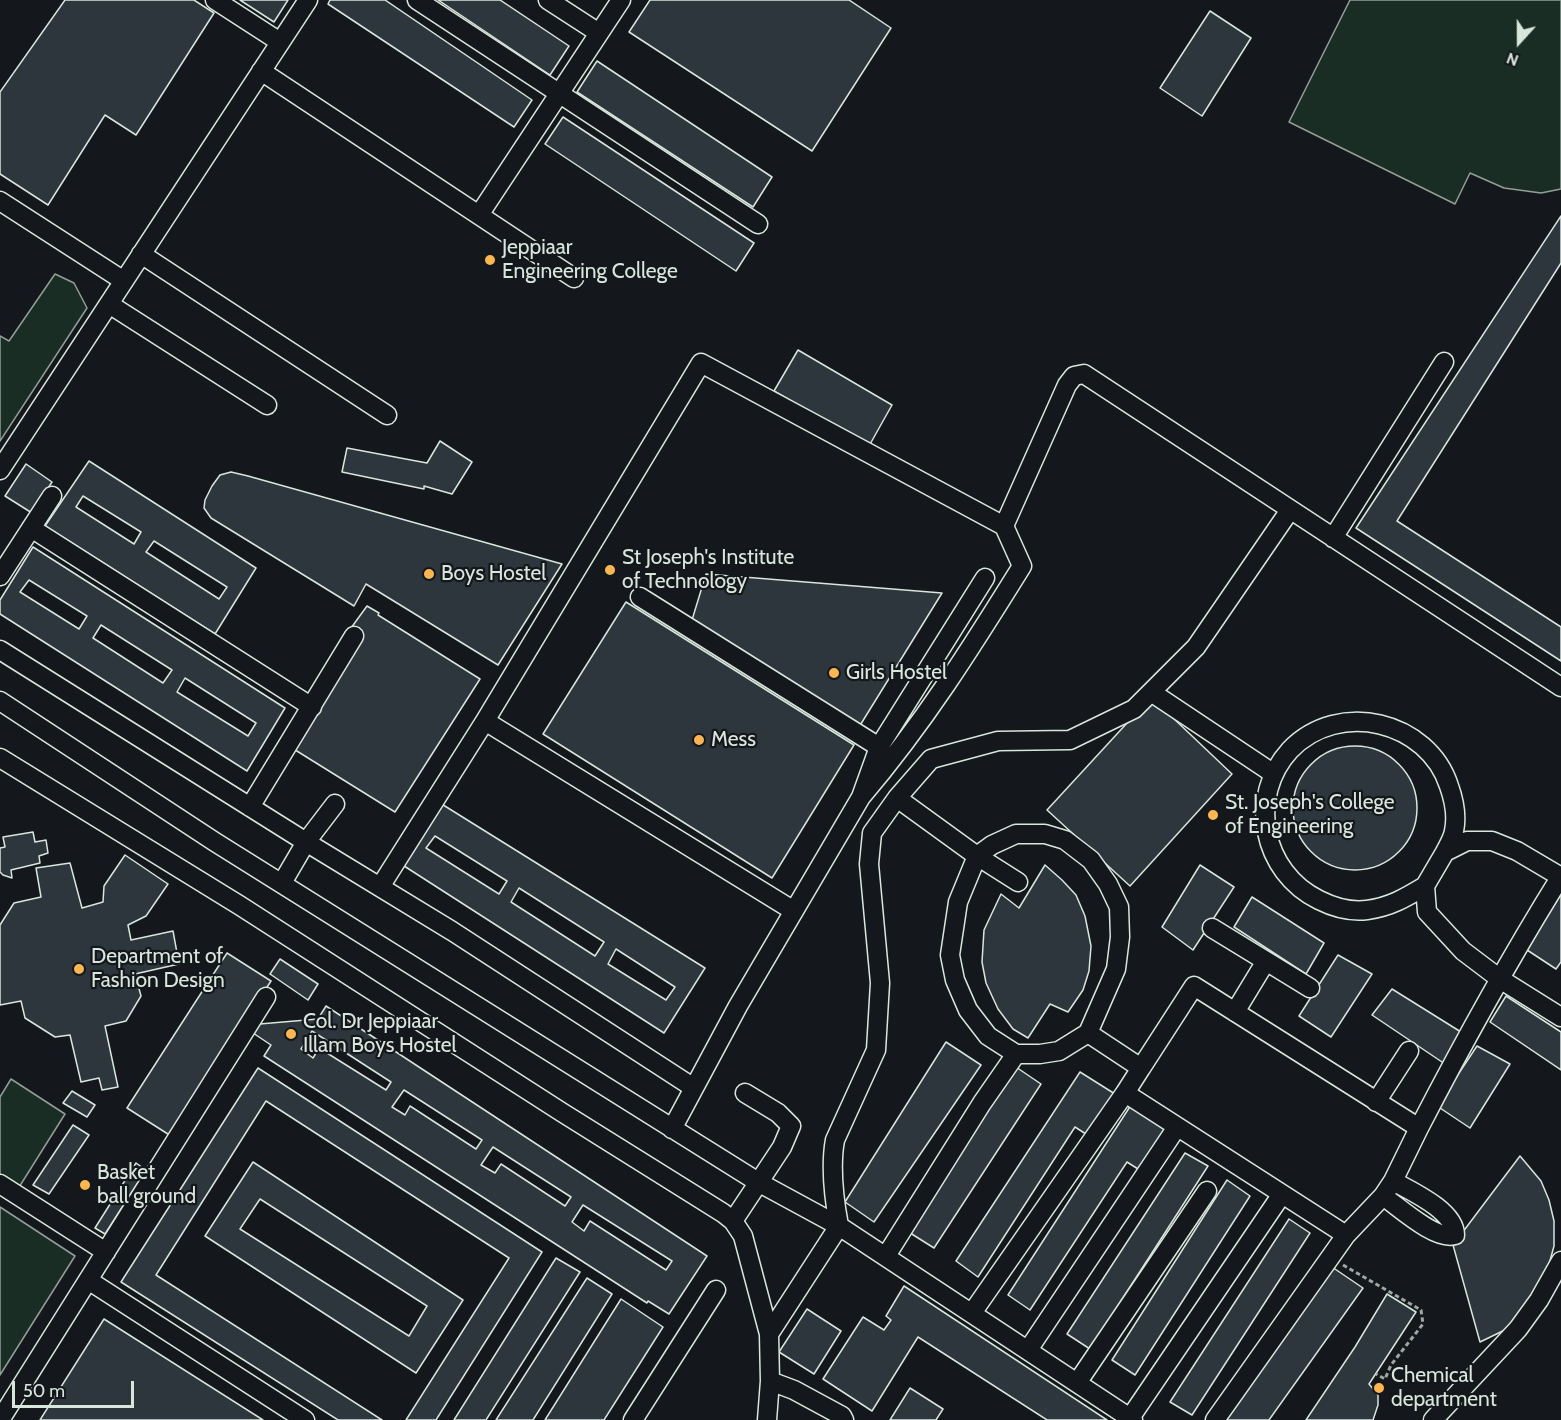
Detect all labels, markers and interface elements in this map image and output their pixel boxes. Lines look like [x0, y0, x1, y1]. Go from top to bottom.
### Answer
north arrow [1489, 12, 1549, 72]
text: N [1504, 48, 1521, 70]
place label: Jeppiaar Engineering College [502, 235, 678, 285]
marker: Jeppiaar Engineering College [483, 253, 497, 267]
place label: St Joseph's Institute of Technology [622, 545, 794, 595]
place label: Boys Hostel [441, 561, 546, 587]
marker: St Joseph's Institute of Technology [603, 563, 617, 577]
marker: Boys Hostel [422, 567, 436, 581]
place label: Girls Hostel [846, 660, 947, 686]
marker: Girls Hostel [827, 666, 841, 680]
place label: Mess [711, 727, 756, 753]
marker: Mess [692, 733, 706, 747]
place label: St. Joseph's College of Engineering [1225, 790, 1395, 840]
marker: St. Joseph's College of Engineering [1206, 808, 1220, 822]
place label: Department of Fashion Design [91, 944, 225, 994]
marker: Department of Fashion Design [72, 962, 86, 976]
place label: Col. Dr Jeppiaar Illam Boys Hostel [303, 1009, 457, 1059]
marker: Col. Dr Jeppiaar Illam Boys Hostel [284, 1027, 298, 1041]
place label: Basket ball ground [97, 1160, 196, 1210]
marker: Basket ball ground [78, 1178, 92, 1192]
place label: Chemical department [1391, 1363, 1497, 1413]
scale bar [15, 1369, 136, 1407]
text: 50 m [23, 1380, 65, 1402]
marker: Chemical department [1372, 1381, 1386, 1395]

